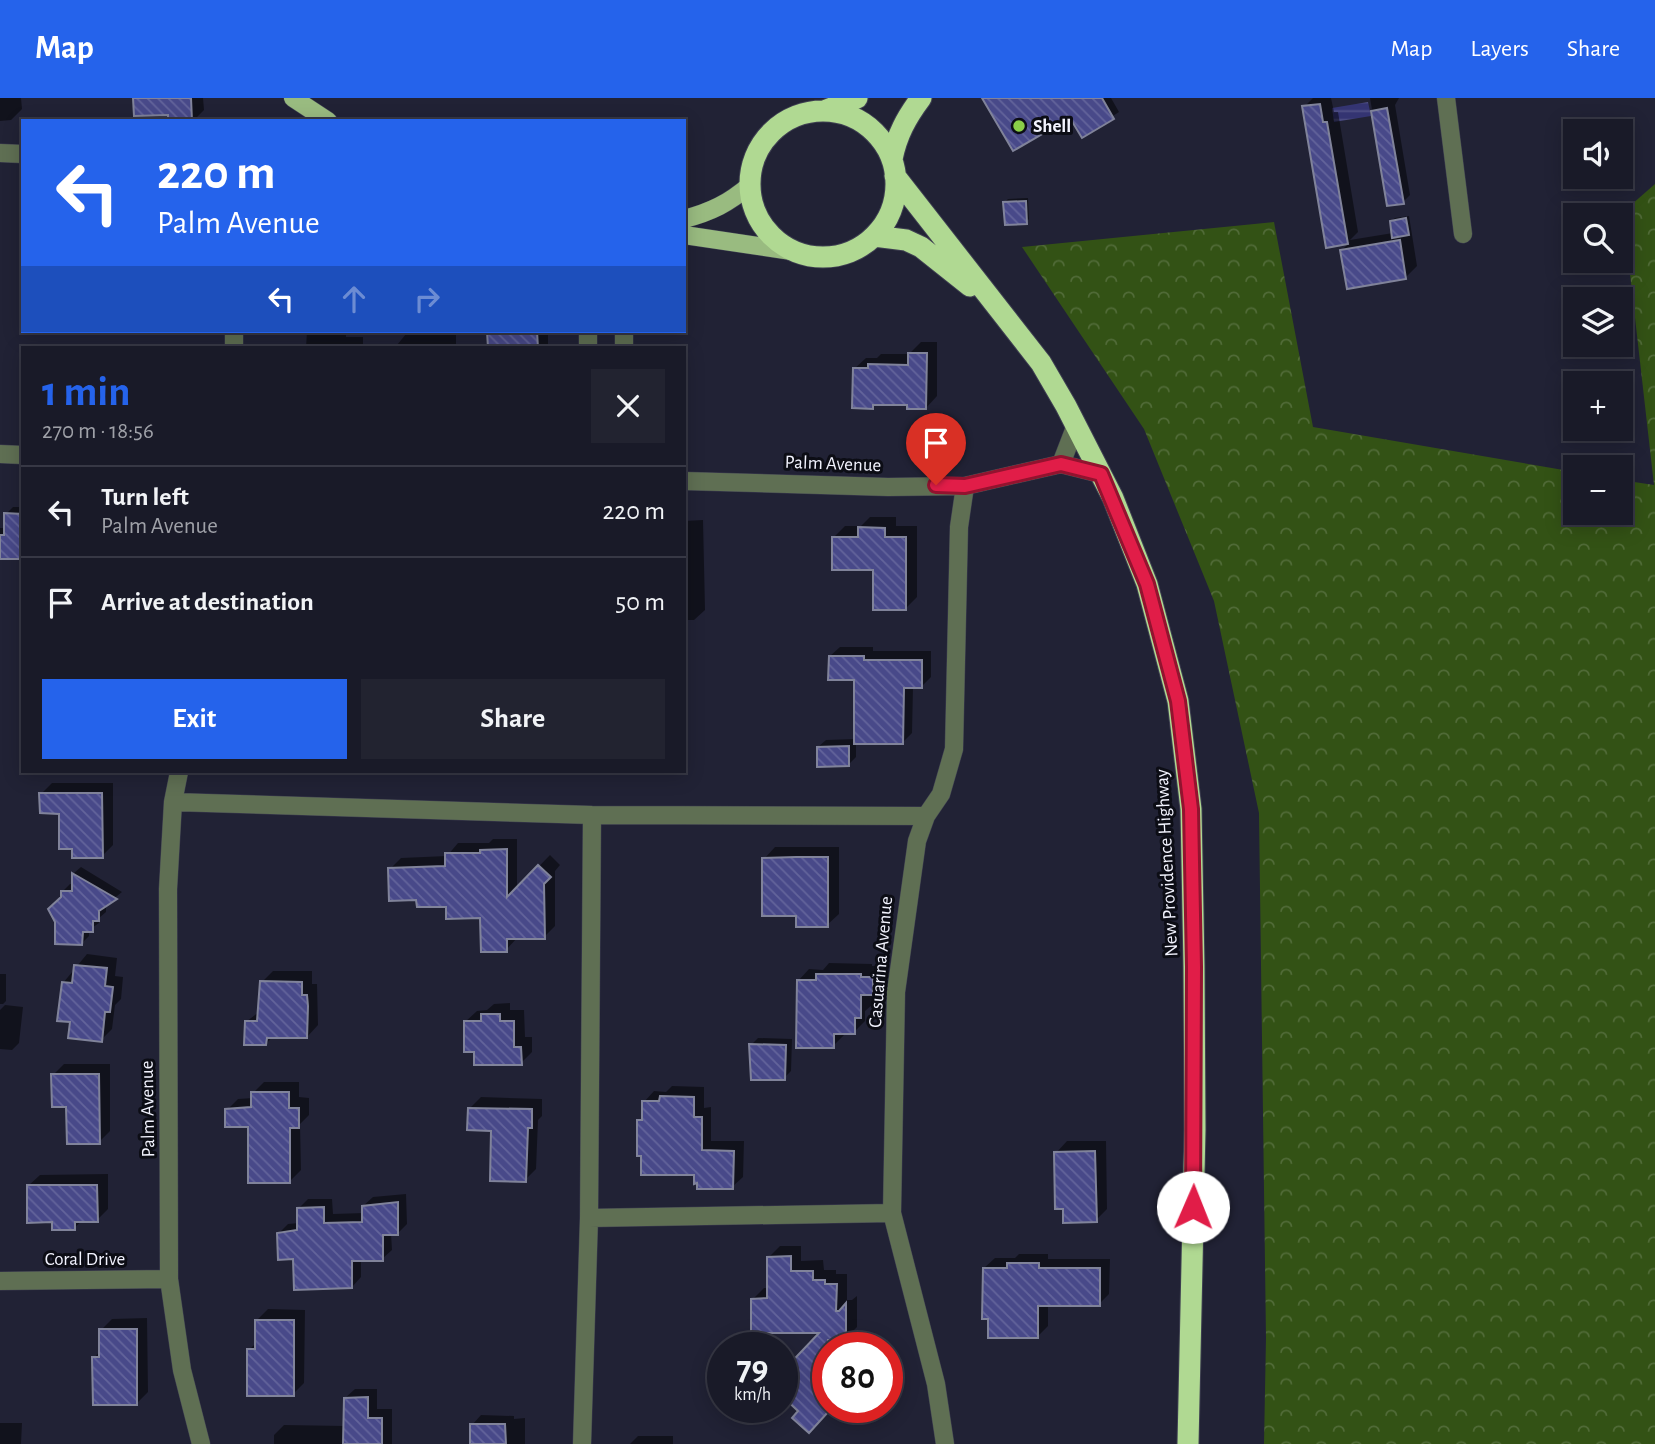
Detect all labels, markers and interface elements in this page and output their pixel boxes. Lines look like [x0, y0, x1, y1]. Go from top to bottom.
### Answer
text: Map [35, 32, 94, 65]
text: Map [1390, 37, 1432, 61]
text: Layers [1470, 37, 1529, 61]
text: Share [1567, 37, 1620, 61]
place label: Shell [1033, 117, 1071, 136]
marker: Shell [1011, 118, 1027, 134]
map controls [1563, 119, 1633, 525]
button: sound [1563, 119, 1633, 189]
icon: left [42, 147, 133, 238]
text: 220 m [157, 149, 276, 198]
button: search [1563, 203, 1633, 273]
text: Palm Avenue [157, 207, 320, 239]
icon: left [262, 280, 300, 318]
icon: ahead [335, 280, 373, 318]
icon: right [408, 280, 446, 318]
button: layers [1563, 287, 1633, 357]
button: close [591, 369, 665, 443]
text: 1 min [42, 371, 131, 413]
button: + [1563, 371, 1633, 441]
pin [906, 413, 966, 485]
text: 270 m · 18:56 [42, 420, 154, 443]
icon: arrive [917, 424, 955, 462]
street label: Palm Avenue [784, 453, 882, 475]
button: − [1563, 455, 1633, 525]
text: Turn left [101, 484, 189, 510]
icon: left [42, 493, 80, 531]
text: 220 m [603, 498, 665, 524]
text: Palm Avenue [101, 515, 218, 538]
icon: arrive [42, 584, 80, 622]
text: Arrive at destination [101, 589, 314, 615]
text: 50 m [615, 589, 665, 615]
button: Exit [42, 679, 347, 759]
button: Share [361, 679, 665, 759]
street label: New Providence Highway [1153, 769, 1181, 957]
street label: Casuarina Avenue [866, 896, 896, 1028]
street label: Palm Avenue [138, 1061, 158, 1157]
position arrow [1156, 1170, 1230, 1244]
street label: Coral Drive [45, 1250, 125, 1269]
speed limit sign: 80 [812, 1332, 903, 1423]
text: 79 [736, 1351, 769, 1386]
text: km/h [734, 1386, 771, 1404]

